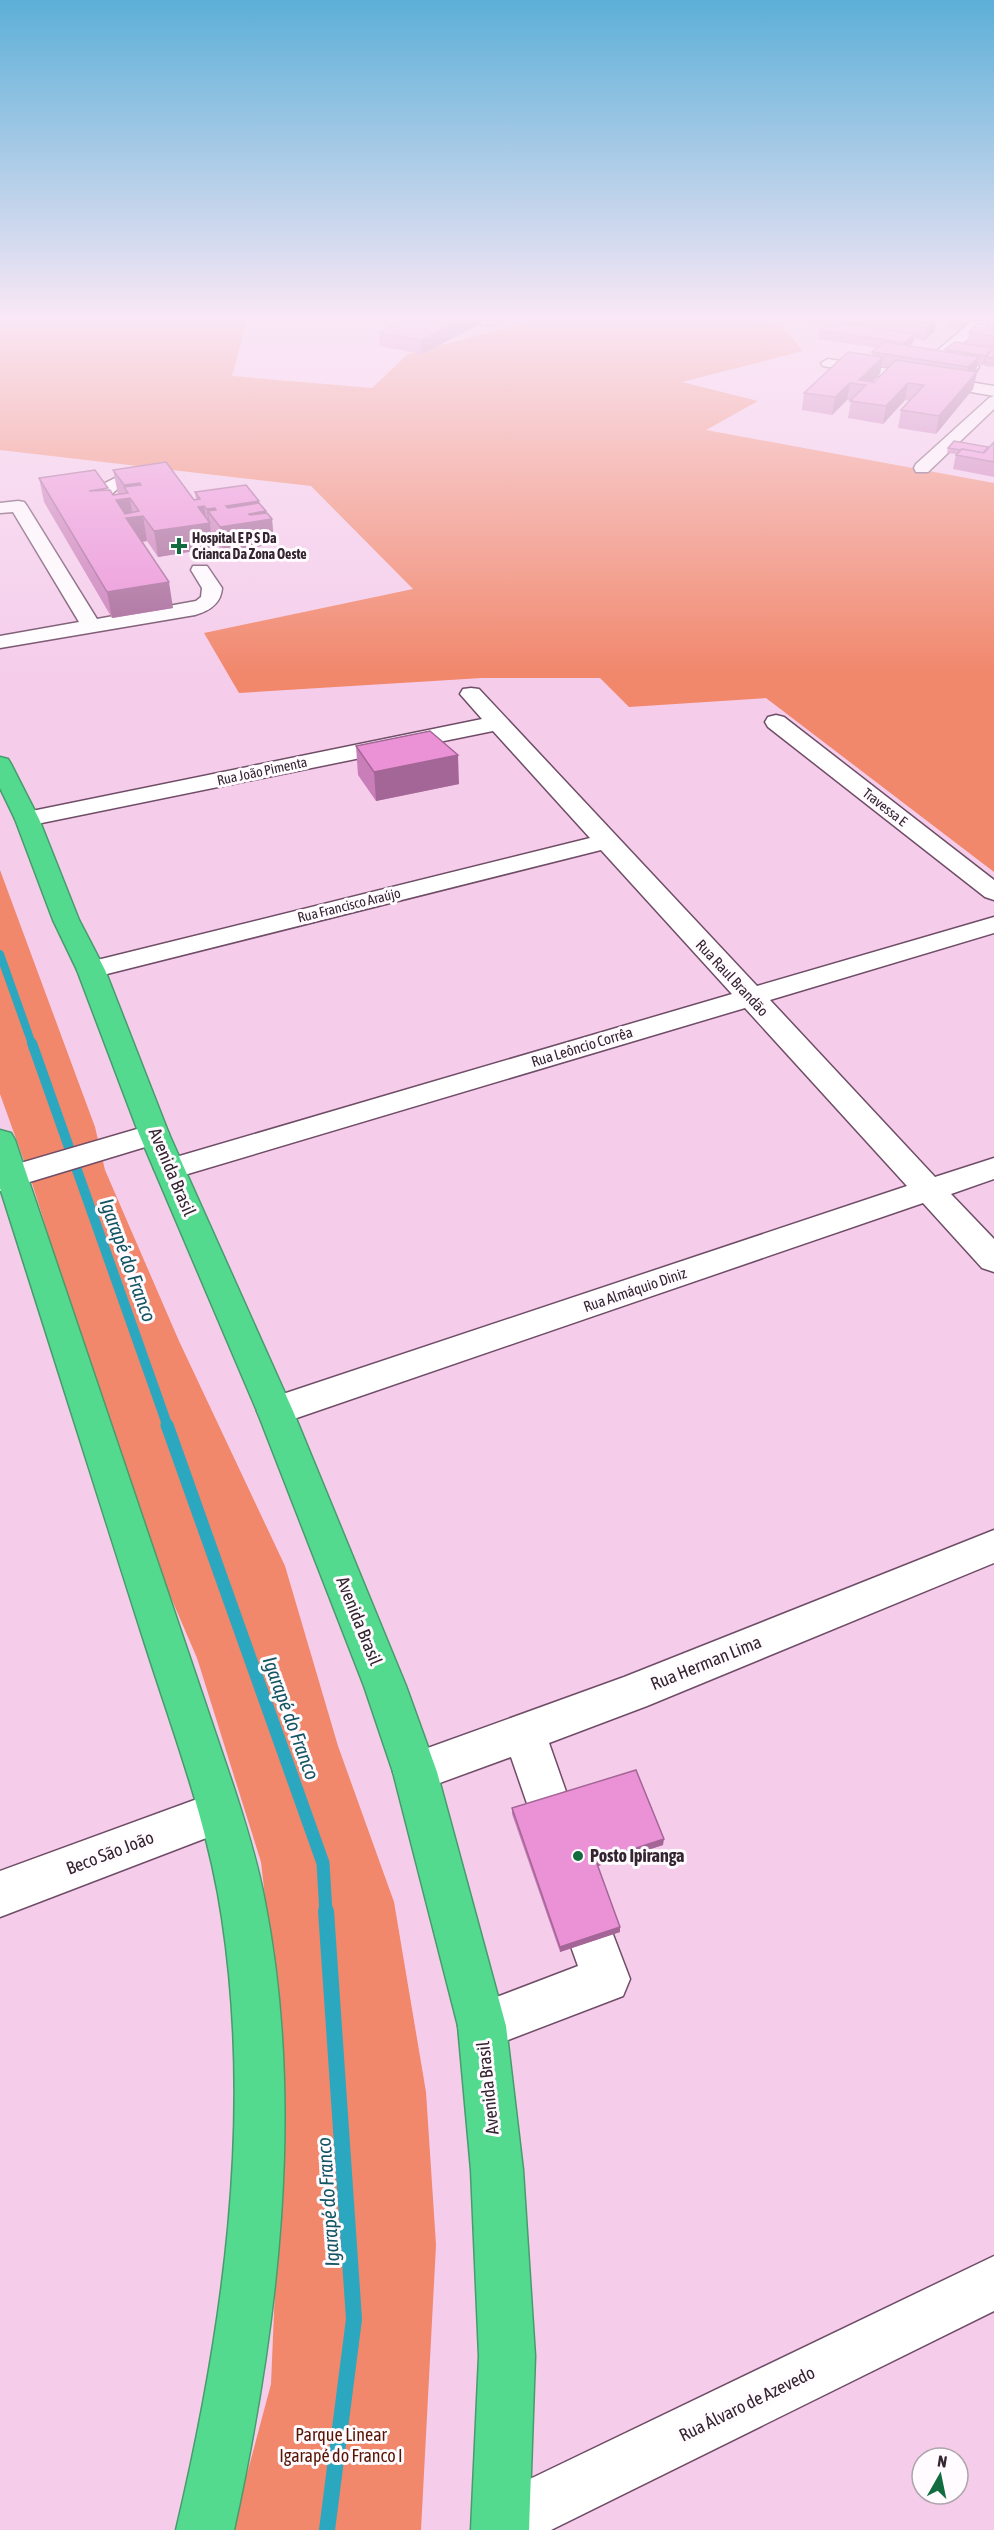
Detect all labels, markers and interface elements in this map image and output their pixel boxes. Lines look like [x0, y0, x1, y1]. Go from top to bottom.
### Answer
place label: Hospital E P S Da Crianca Da Zona Oeste [192, 530, 307, 562]
marker: Hospital E P S Da Crianca Da Zona Oeste [170, 537, 188, 555]
street label: Rua João Pimenta [215, 754, 309, 788]
street label: Travessa E [860, 785, 910, 829]
street label: Rua Francisco Araújo [296, 884, 402, 926]
street label: Rua Raul Brandão [693, 936, 772, 1019]
street label: Rua Leôncio Corrêa [529, 1023, 635, 1070]
street label: Avenida Brasil [145, 1125, 200, 1219]
water label: Igarapé do Franco [95, 1195, 161, 1325]
street label: Rua Almáquio Diniz [581, 1264, 689, 1315]
street label: Avenida Brasil [332, 1573, 387, 1668]
street label: Rua Herman Lima [647, 1631, 764, 1694]
water label: Igarapé do Franco [258, 1653, 324, 1783]
street label: Beco São João [63, 1826, 157, 1879]
place label: Posto Ipiranga [590, 1845, 684, 1866]
marker: Posto Ipiranga [571, 1849, 585, 1863]
street label: Avenida Brasil [472, 2040, 503, 2136]
water label: Igarapé do Franco [312, 2137, 343, 2268]
street label: Rua Álvaro de Azevedo [675, 2362, 818, 2446]
park label: Parque Linear Igarapé do Franco I [279, 2424, 403, 2466]
north arrow [910, 2446, 970, 2506]
text: N [936, 2452, 948, 2471]

